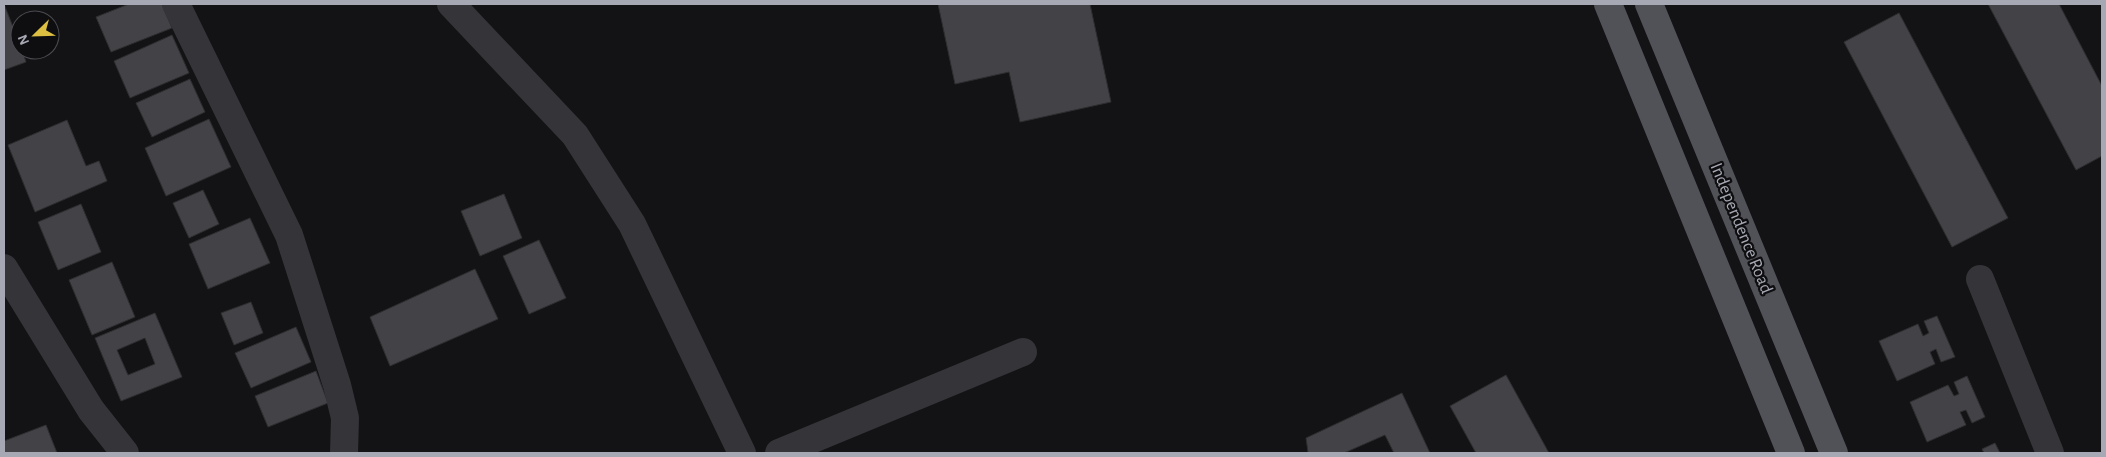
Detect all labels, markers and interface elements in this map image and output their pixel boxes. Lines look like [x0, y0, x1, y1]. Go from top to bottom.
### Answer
north arrow [10, 10, 60, 60]
text: N [16, 32, 32, 47]
street label: Independence Road [1707, 160, 1775, 296]

